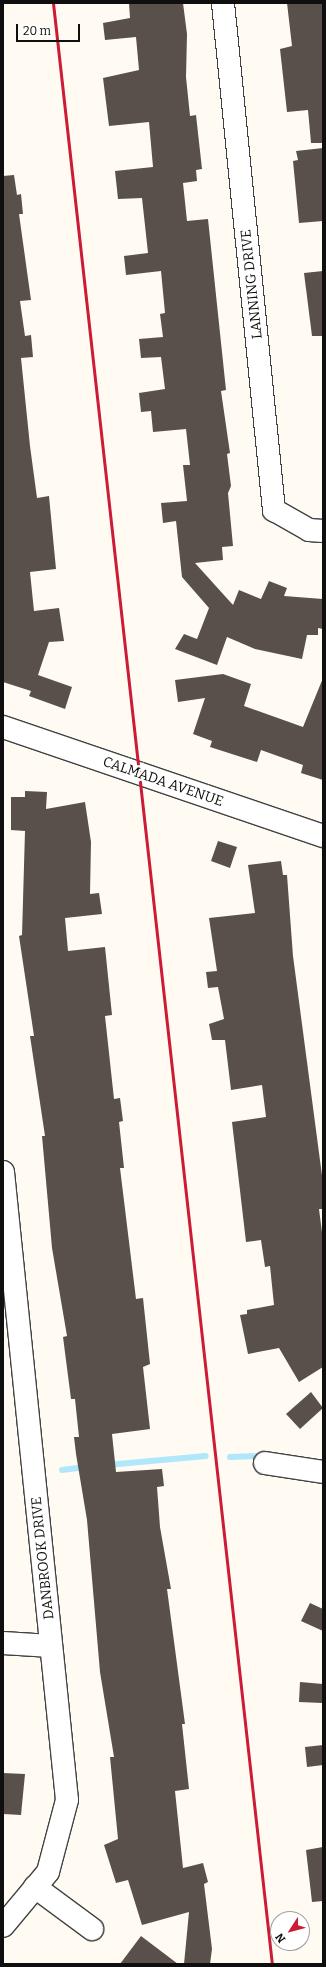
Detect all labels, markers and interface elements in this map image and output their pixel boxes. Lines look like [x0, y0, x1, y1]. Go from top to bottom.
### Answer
scale bar [18, 16, 82, 42]
text: 20 m [23, 24, 51, 38]
street label: LANNING DRIVE [238, 228, 266, 340]
street label: CALMADA AVENUE [100, 753, 226, 811]
street label: DANBROOK DRIVE [28, 1496, 58, 1620]
north arrow [270, 1911, 310, 1951]
text: N [273, 1931, 288, 1945]

